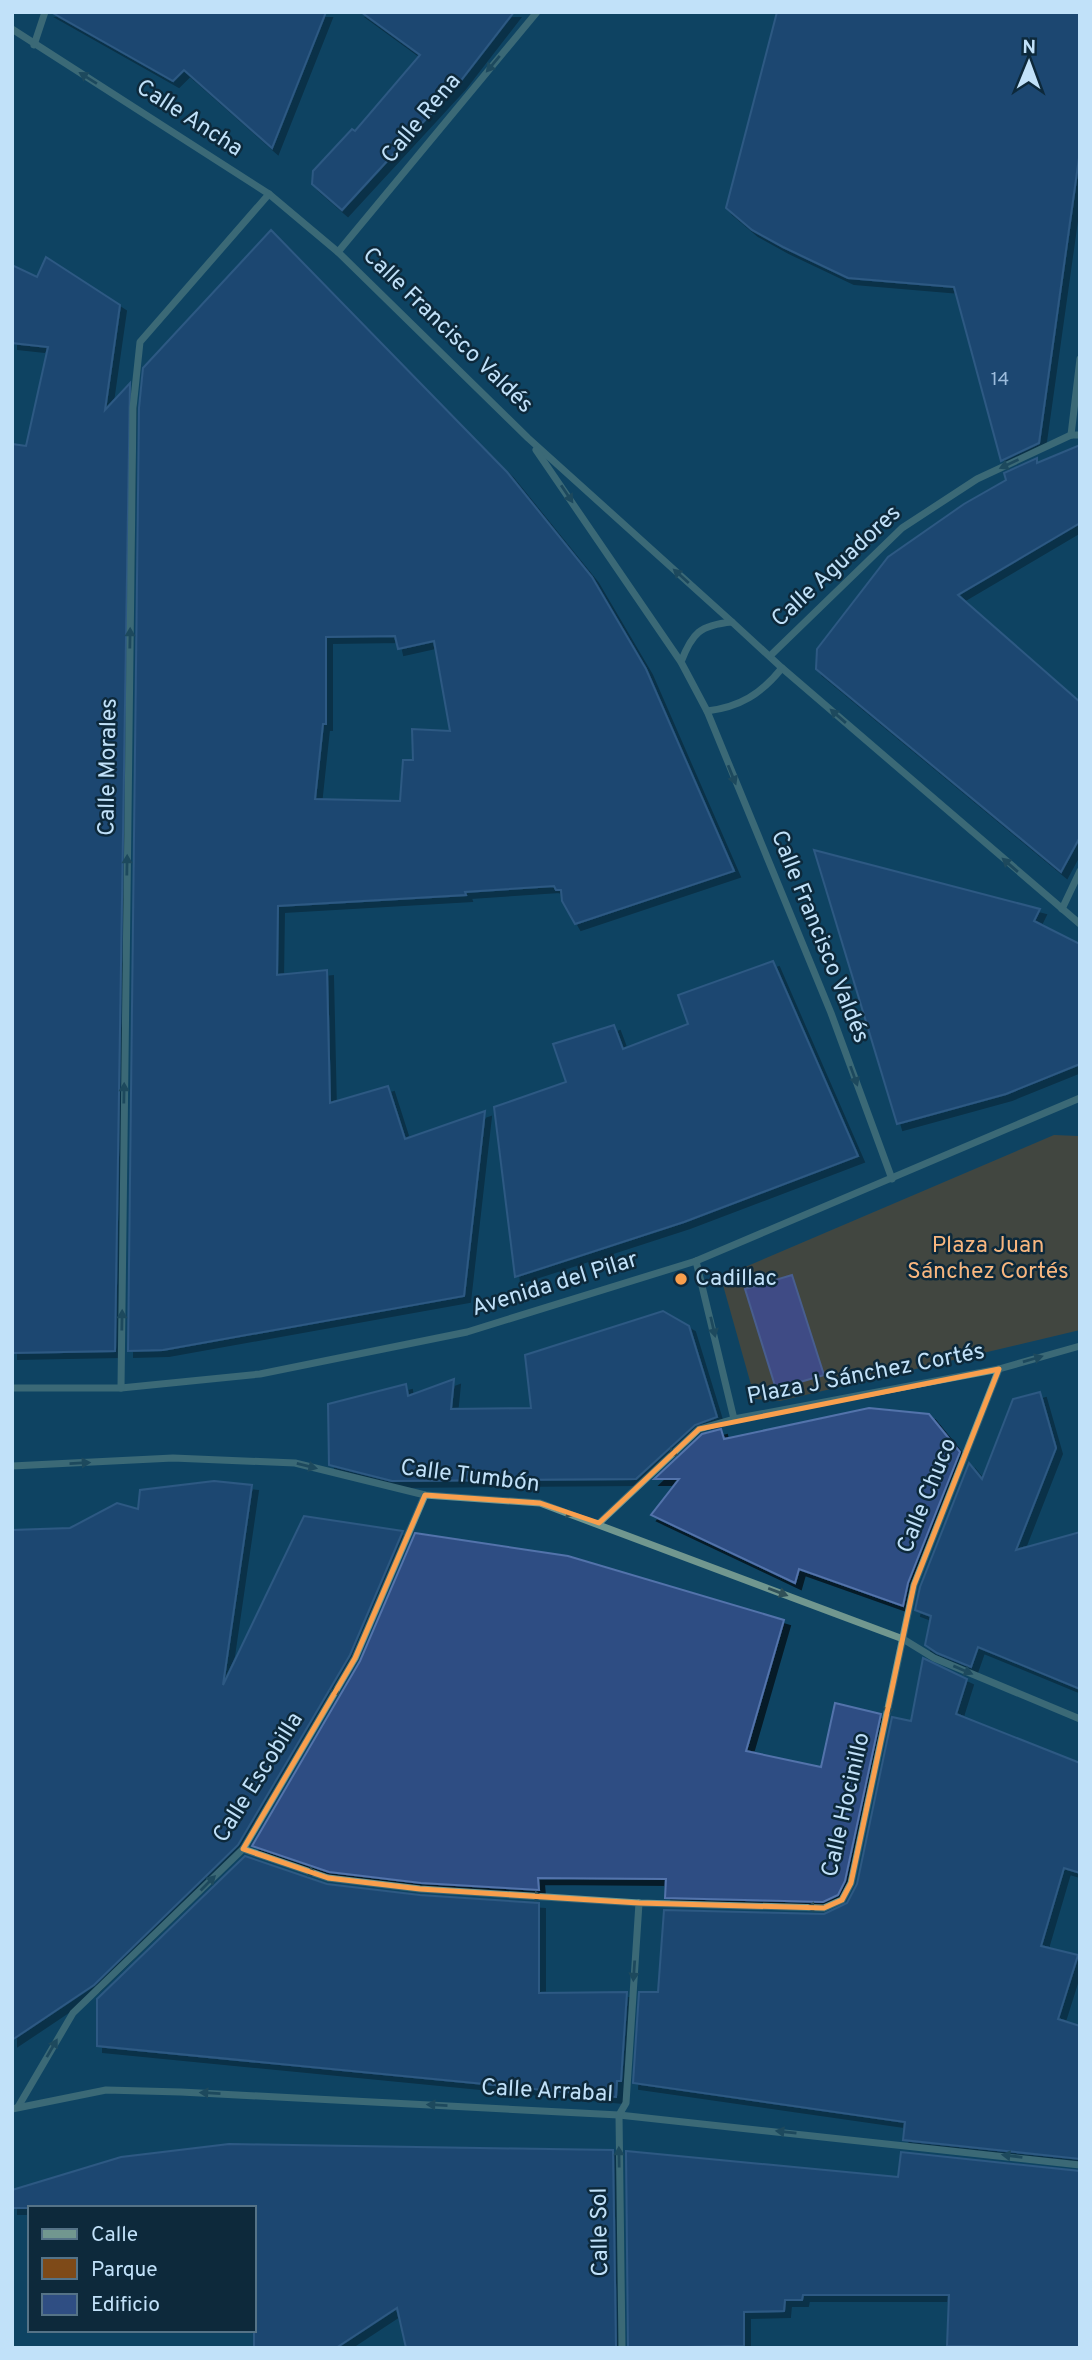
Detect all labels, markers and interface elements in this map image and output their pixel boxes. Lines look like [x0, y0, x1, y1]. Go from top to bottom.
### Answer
north arrow [994, 28, 1064, 98]
text: N [1022, 36, 1036, 60]
one-way arrow [486, 56, 501, 73]
street label: Calle Rena [376, 68, 468, 170]
one-way arrow [78, 72, 97, 85]
street label: Calle Ancha [130, 74, 248, 164]
street label: Calle Francisco Valdés [355, 242, 539, 420]
house number: 14 [991, 368, 1009, 392]
one-way arrow [999, 458, 1019, 470]
one-way arrow [560, 485, 574, 503]
street label: Calle Aguadores [766, 500, 908, 634]
one-way arrow [672, 568, 690, 584]
one-way arrow [124, 626, 136, 648]
street label: Calle Morales [93, 698, 125, 836]
one-way arrow [829, 708, 847, 724]
one-way arrow [726, 764, 737, 785]
street label: Calle Francisco Valdés [763, 826, 875, 1048]
one-way arrow [121, 854, 133, 876]
one-way arrow [1001, 857, 1019, 873]
one-way arrow [849, 1066, 860, 1087]
one-way arrow [118, 1081, 130, 1103]
park label: Plaza Juan Sánchez Cortés [907, 1232, 1069, 1287]
street label: Avenida del Pilar [468, 1246, 642, 1324]
place label: Cadillac [695, 1265, 777, 1294]
marker: Cadillac [673, 1271, 689, 1287]
one-way arrow [116, 1309, 127, 1331]
one-way arrow [707, 1316, 718, 1338]
street label: Plaza J Sánchez Cortés [745, 1338, 987, 1412]
one-way arrow [1022, 1353, 1044, 1364]
street label: Calle Chuco [892, 1434, 964, 1558]
one-way arrow [668, 1442, 685, 1458]
street label: Calle Tumbón [399, 1454, 541, 1500]
one-way arrow [70, 1457, 92, 1468]
one-way arrow [296, 1461, 318, 1472]
one-way arrow [554, 1507, 575, 1518]
one-way arrow [767, 1586, 788, 1597]
one-way arrow [953, 1665, 974, 1676]
one-way arrow [327, 1685, 339, 1704]
one-way arrow [883, 1695, 894, 1717]
street label: Calle Escobilla [207, 1707, 311, 1849]
street label: Calle Hocinillo [816, 1730, 878, 1880]
one-way arrow [297, 1866, 318, 1877]
one-way arrow [199, 1876, 216, 1892]
one-way arrow [522, 1891, 544, 1902]
one-way arrow [805, 1901, 827, 1912]
one-way arrow [628, 1960, 639, 1982]
one-way arrow [46, 2038, 59, 2057]
street label: Calle Arrabal [480, 2074, 614, 2110]
one-way arrow [199, 2088, 221, 2099]
one-way arrow [426, 2100, 448, 2111]
one-way arrow [775, 2126, 797, 2137]
one-way arrow [613, 2146, 625, 2168]
one-way arrow [1001, 2151, 1023, 2162]
street label: Calle Sol [586, 2187, 616, 2277]
legend [28, 2206, 256, 2332]
text: Calle [91, 2222, 138, 2249]
text: Parque [91, 2257, 158, 2284]
text: Edificio [91, 2292, 160, 2319]

